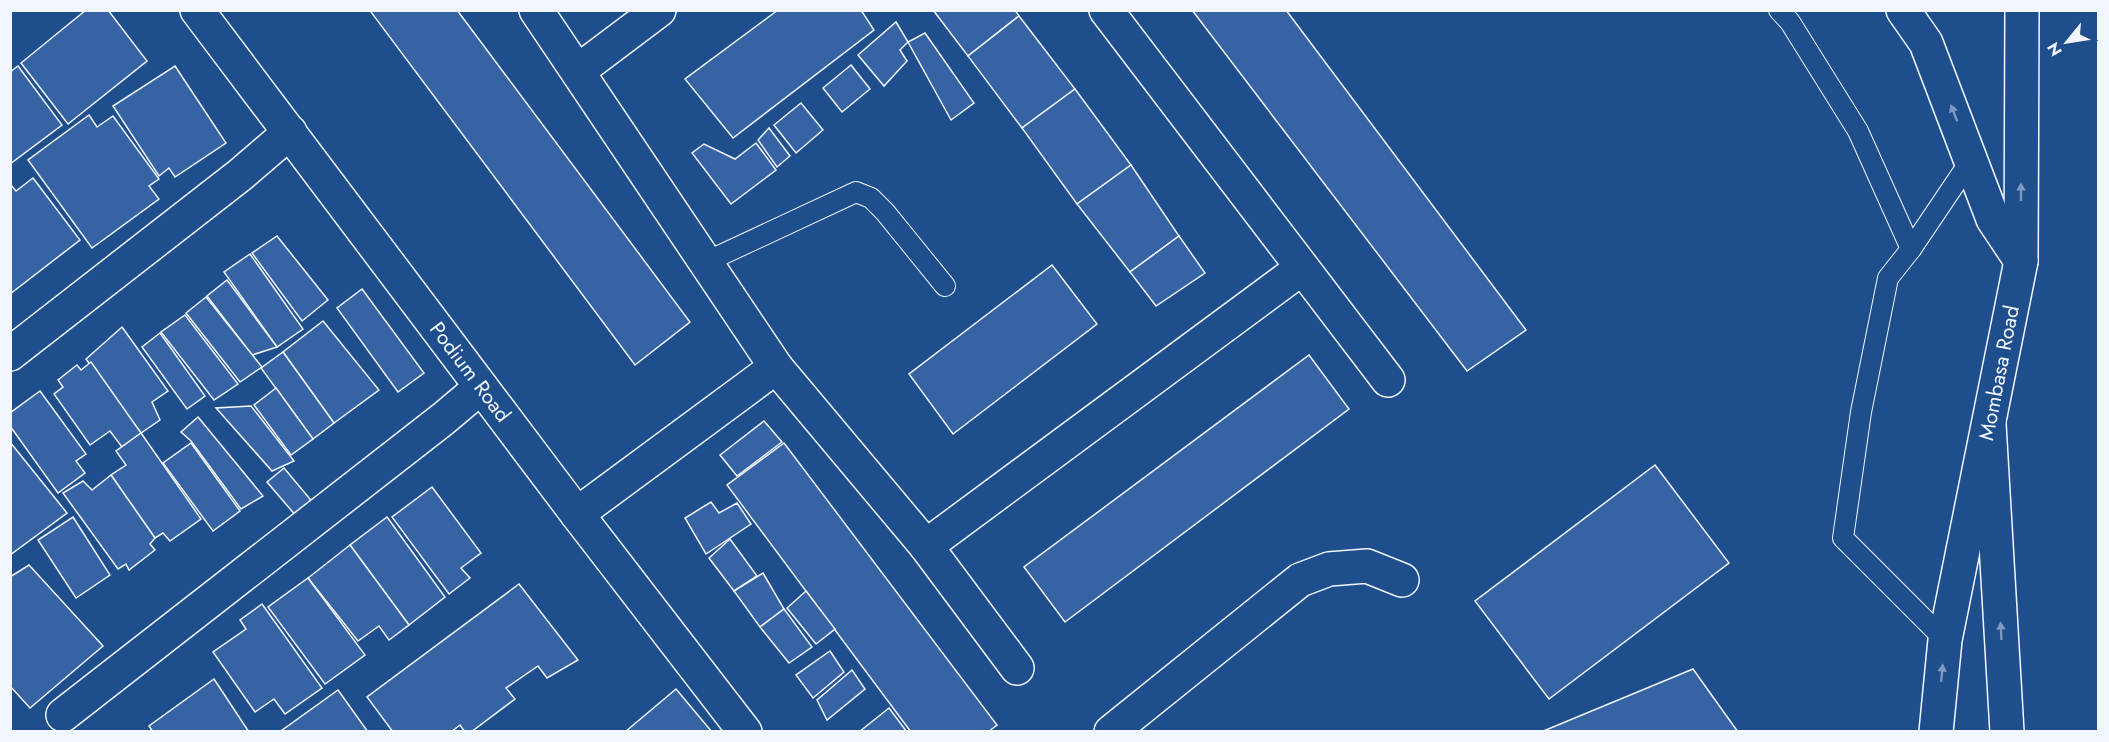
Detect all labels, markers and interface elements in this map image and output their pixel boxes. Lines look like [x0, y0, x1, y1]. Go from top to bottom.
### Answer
north arrow [2037, 12, 2097, 72]
text: N [2041, 38, 2068, 61]
one-way arrow [1949, 104, 1958, 122]
one-way arrow [2016, 182, 2026, 201]
street label: Mombasa Road [1971, 303, 2027, 443]
street label: Podium Road [422, 316, 518, 428]
one-way arrow [1997, 622, 2006, 641]
one-way arrow [1937, 664, 1947, 683]

